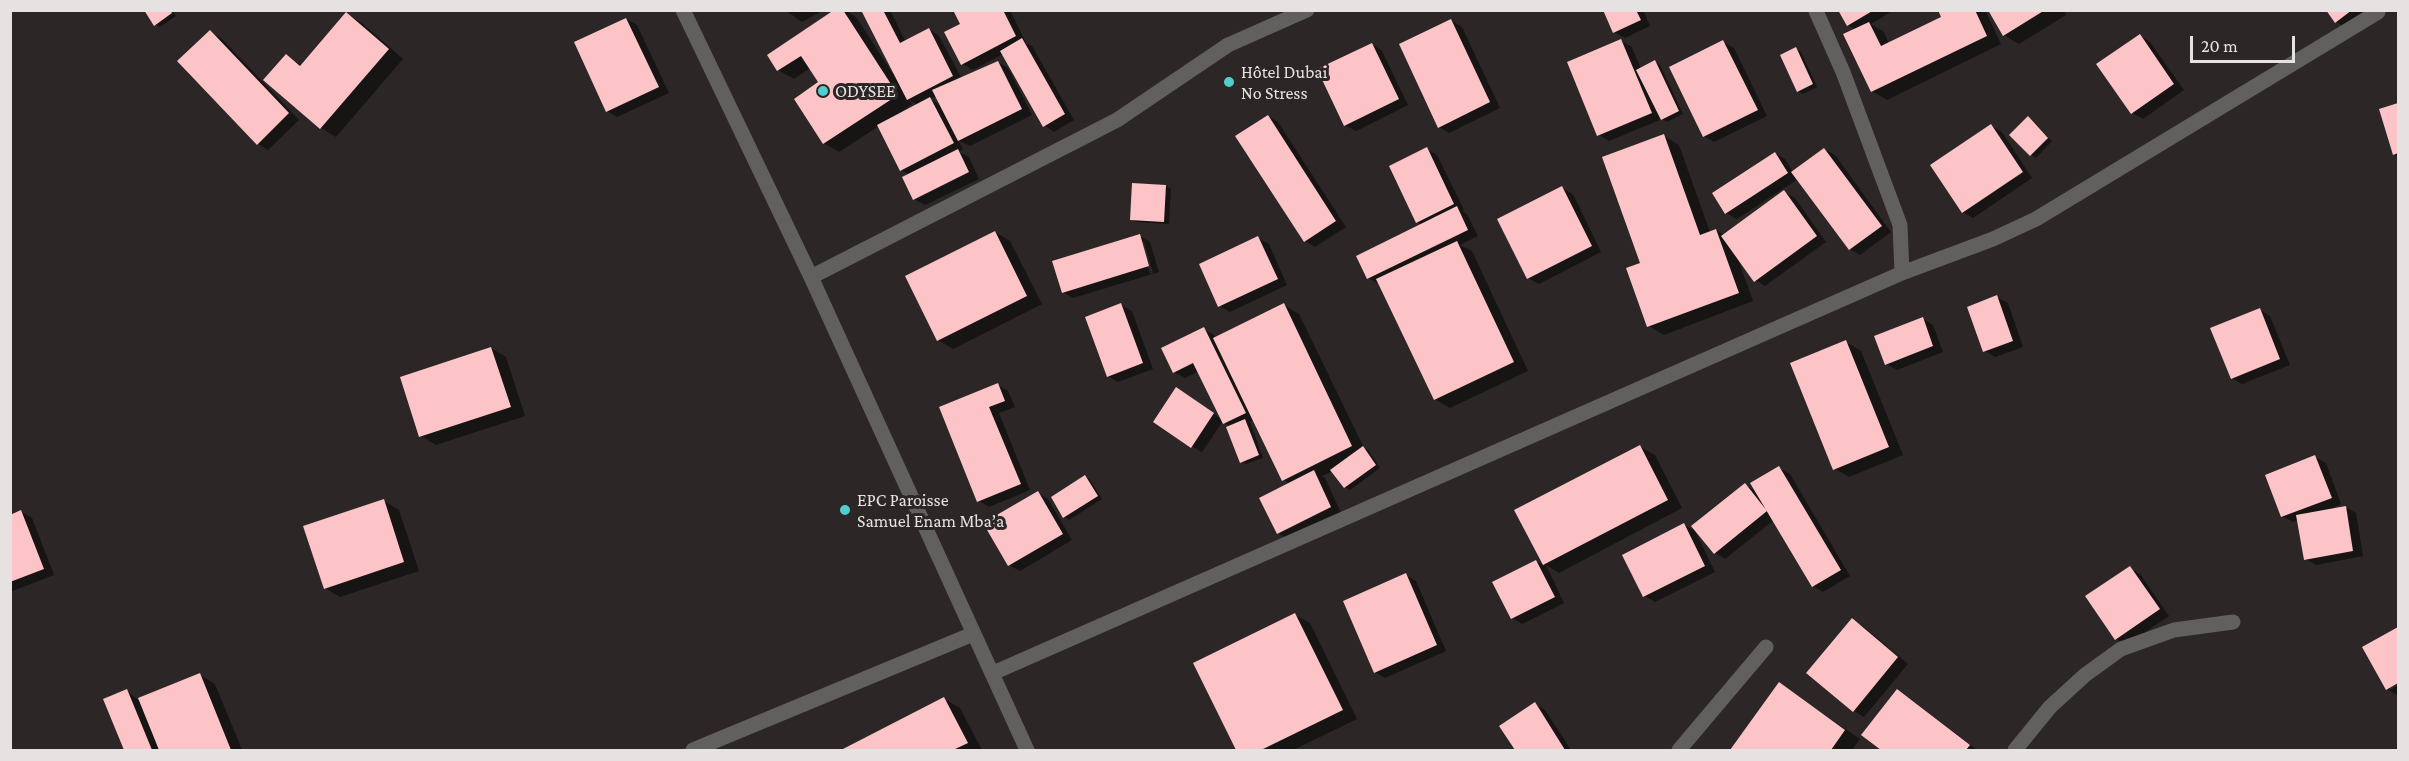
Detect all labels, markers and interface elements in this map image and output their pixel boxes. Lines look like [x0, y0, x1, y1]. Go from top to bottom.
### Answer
scale bar [2193, 24, 2298, 62]
text: 20 m [2201, 36, 2238, 56]
place label: Hôtel Dubai No Stress [1241, 61, 1327, 104]
marker: Hôtel Dubai No Stress [1222, 75, 1236, 89]
place label: ODYSEE [835, 80, 896, 102]
marker: ODYSEE [816, 84, 830, 98]
place label: EPC Paroisse Samuel Enam Mba’a [857, 489, 1004, 532]
marker: EPC Paroisse Samuel Enam Mba’a [838, 503, 852, 517]

